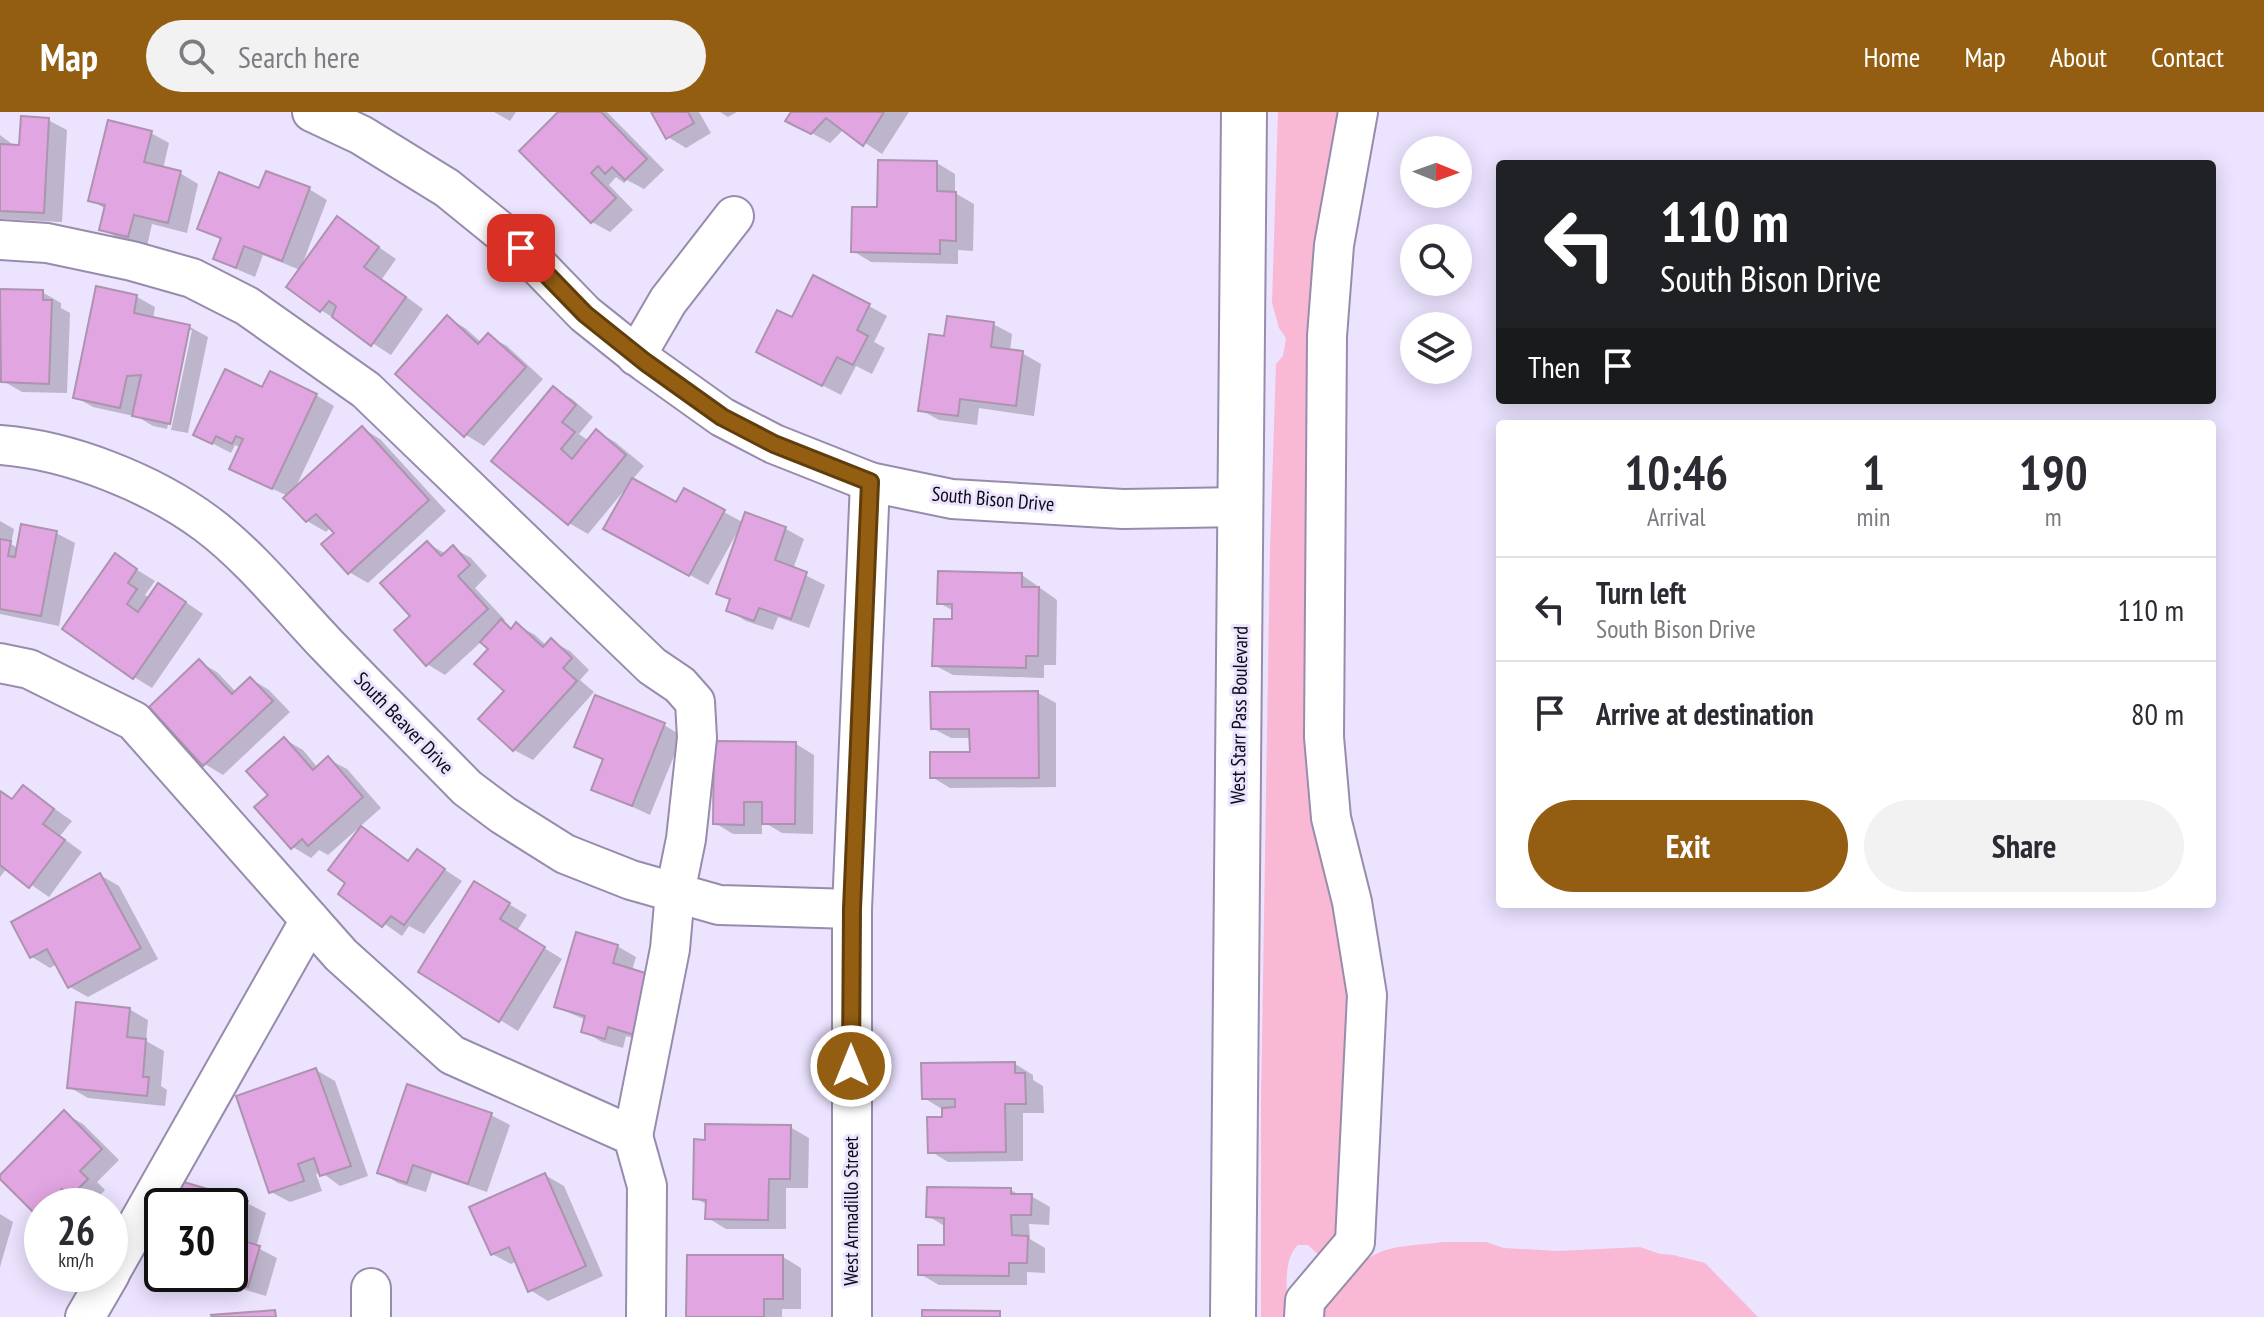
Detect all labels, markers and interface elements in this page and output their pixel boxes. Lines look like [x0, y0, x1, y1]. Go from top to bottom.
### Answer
search box [146, 20, 706, 92]
text: Map [40, 32, 98, 81]
icon: search [174, 34, 218, 78]
text: Search here [238, 37, 360, 76]
text: Home [1864, 38, 1920, 75]
text: Map [1964, 38, 2006, 75]
text: About [2050, 38, 2107, 75]
text: Contact [2151, 38, 2224, 75]
north arrow [1400, 136, 1472, 208]
map controls [1400, 136, 1472, 384]
text: 110 m [1660, 185, 1789, 257]
icon: left [1528, 192, 1632, 296]
pin [487, 214, 555, 282]
button: search [1400, 224, 1472, 296]
icon: arrive [499, 226, 543, 270]
text: South Bison Drive [1660, 255, 1881, 302]
button: layers [1400, 312, 1472, 384]
icon: arrive [1596, 344, 1640, 388]
text: Then [1528, 347, 1580, 386]
text: 10:46 [1624, 441, 1728, 503]
text: 1 [1862, 441, 1885, 503]
text: 190 [2019, 441, 2088, 503]
street label: South Bison Drive [931, 481, 1055, 517]
text: Arrival [1647, 500, 1706, 533]
text: min [1856, 500, 1890, 533]
text: m [2045, 500, 2062, 533]
text: Turn left [1596, 573, 1686, 612]
icon: left [1528, 587, 1572, 631]
text: 110 m [2118, 590, 2184, 629]
text: South Bison Drive [1596, 612, 1756, 645]
street label: West Starr Pass Boulevard [1224, 626, 1254, 804]
street label: South Beaver Drive [349, 666, 459, 780]
icon: arrive [1528, 691, 1572, 735]
text: Arrive at destination [1596, 694, 1814, 733]
text: 80 m [2131, 694, 2184, 733]
button: Exit [1528, 800, 1848, 892]
button: Share [1864, 800, 2184, 892]
position arrow [809, 1024, 893, 1108]
street label: West Armadillo Street [838, 1136, 864, 1286]
speed limit sign: 30 [144, 1188, 248, 1292]
text: 26 [57, 1204, 95, 1256]
text: km/h [58, 1247, 94, 1273]

